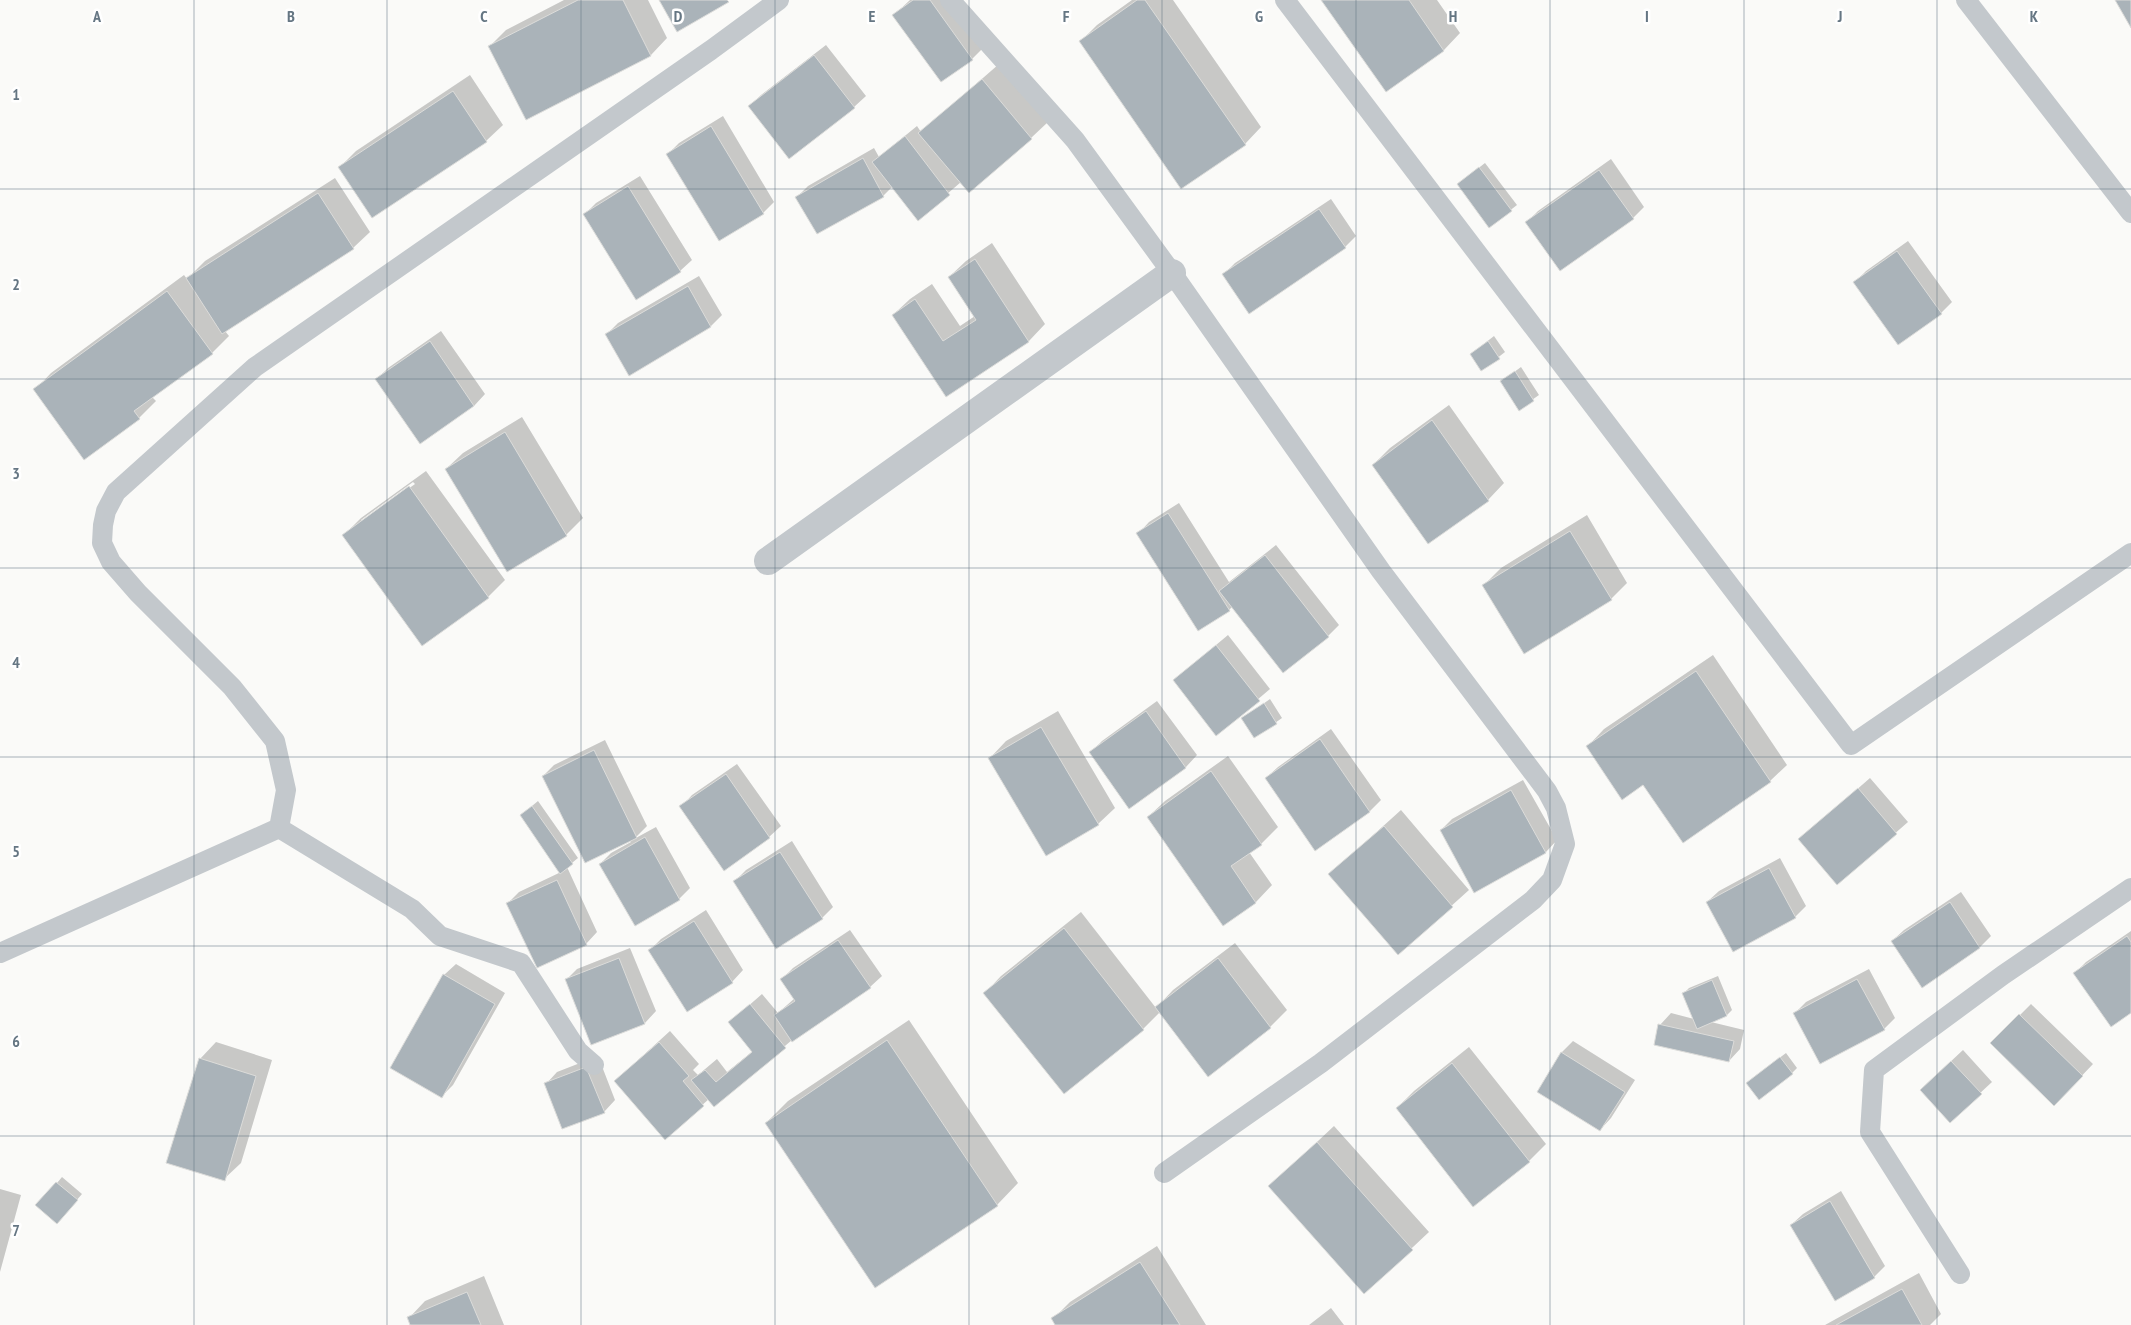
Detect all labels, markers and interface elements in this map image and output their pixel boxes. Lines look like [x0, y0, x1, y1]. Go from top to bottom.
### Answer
text: A [92, 6, 102, 26]
text: B [287, 6, 295, 26]
text: C [480, 6, 488, 26]
text: D [674, 6, 683, 26]
text: E [869, 6, 876, 26]
text: F [1063, 6, 1070, 26]
text: G [1255, 6, 1263, 26]
text: H [1449, 6, 1457, 26]
text: I [1645, 6, 1649, 26]
text: J [1837, 6, 1842, 26]
text: K [2030, 6, 2039, 26]
text: 1 [12, 84, 20, 104]
text: 2 [12, 274, 20, 294]
text: 3 [12, 463, 20, 483]
text: 4 [12, 652, 20, 672]
text: 5 [12, 841, 20, 861]
text: 6 [12, 1031, 20, 1051]
text: 7 [12, 1220, 20, 1240]

